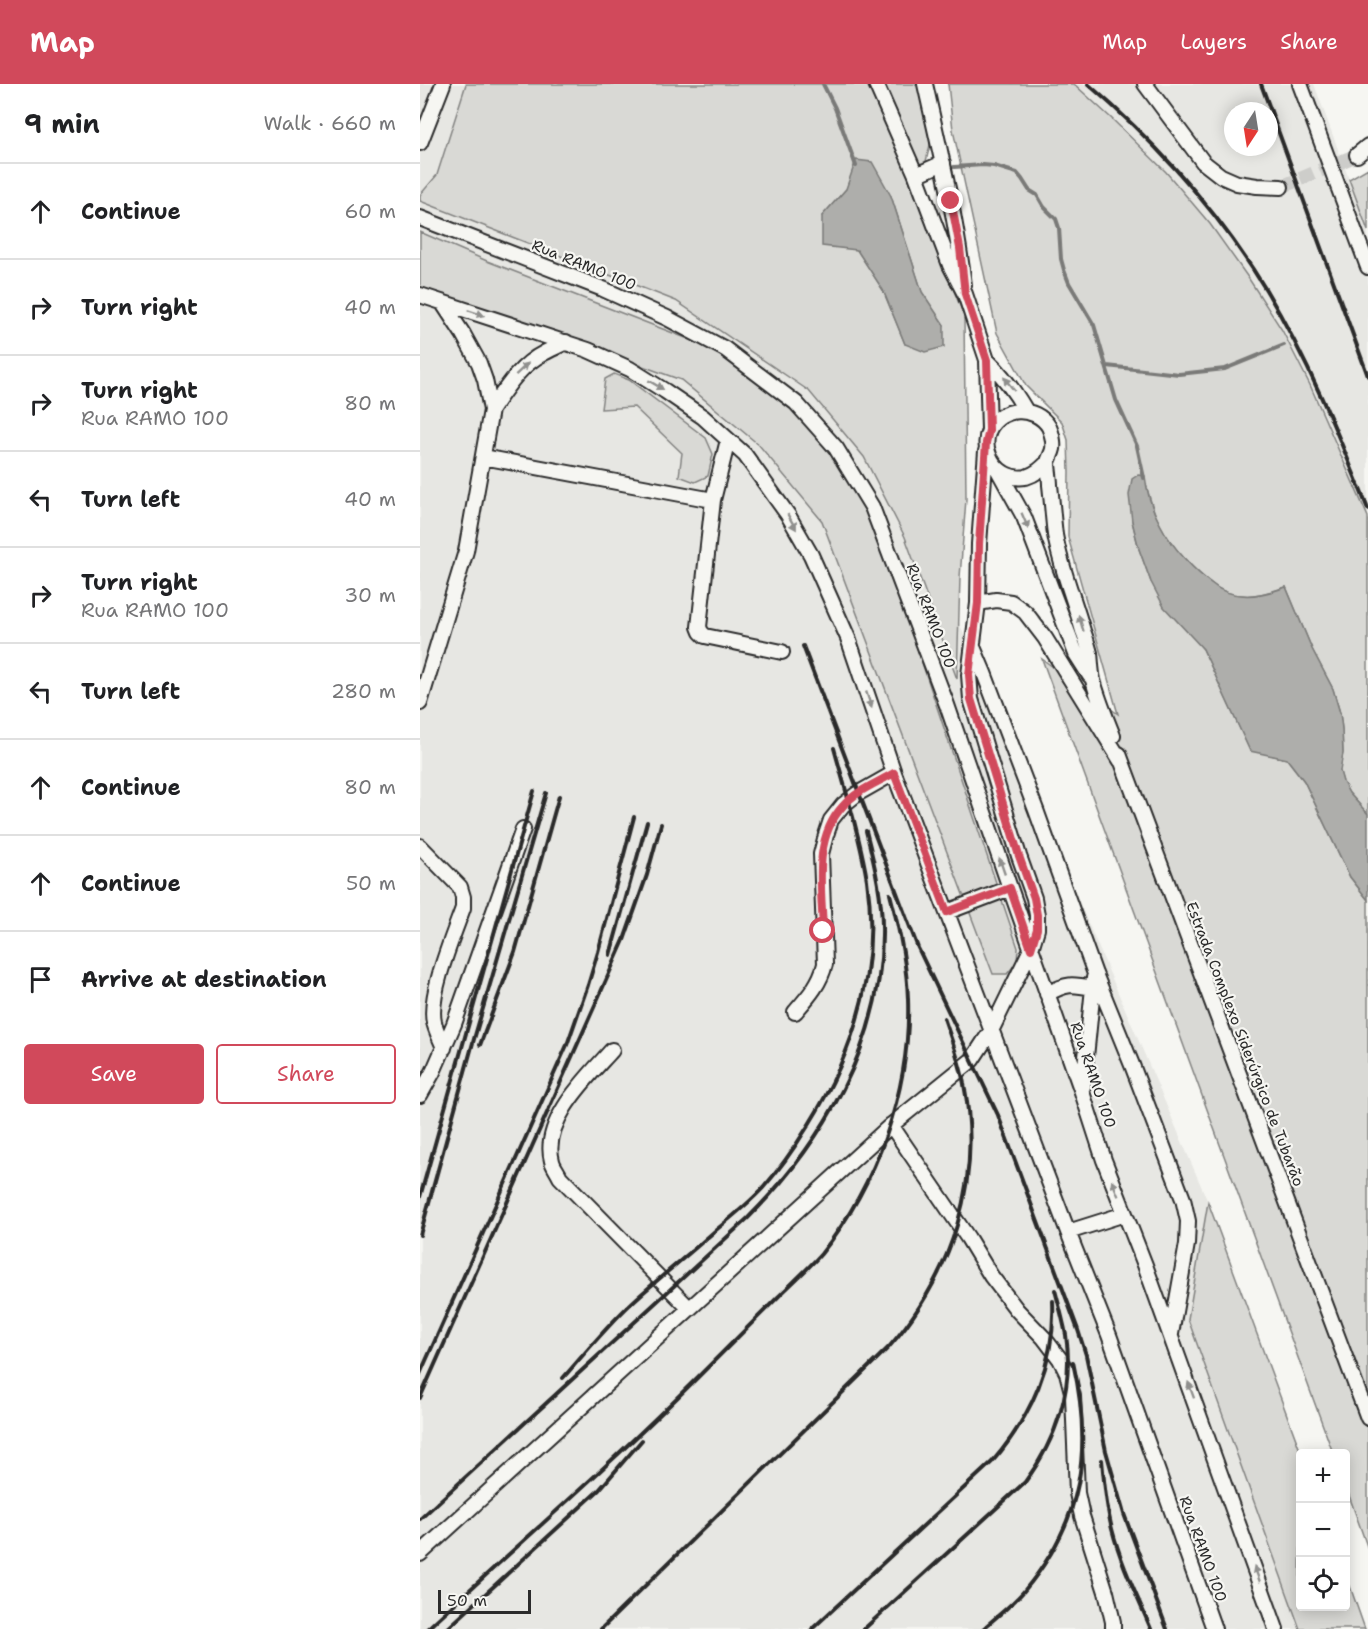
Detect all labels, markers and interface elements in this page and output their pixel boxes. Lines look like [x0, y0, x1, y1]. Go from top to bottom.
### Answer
text: Map [30, 23, 95, 61]
text: Map [1102, 28, 1147, 56]
text: Layers [1180, 28, 1247, 56]
text: Share [1280, 28, 1338, 56]
north arrow [1224, 102, 1278, 156]
text: 9 min [24, 106, 100, 141]
text: Walk · 660 m [263, 110, 396, 136]
route end [937, 187, 963, 213]
icon: ahead [24, 195, 57, 228]
text: Continue [81, 197, 181, 226]
text: 60 m [344, 198, 396, 224]
street label: Rua RAMO 100 [529, 235, 639, 295]
icon: right [24, 291, 57, 324]
text: Turn right [81, 293, 198, 322]
text: 40 m [344, 294, 396, 320]
one-way arrow [467, 309, 485, 318]
one-way arrow [515, 362, 530, 376]
text: Turn right [81, 376, 198, 405]
one-way arrow [1002, 376, 1015, 392]
one-way arrow [648, 380, 664, 391]
icon: right [24, 387, 57, 420]
text: 80 m [344, 390, 396, 416]
text: Rua RAMO 100 [81, 405, 229, 431]
icon: left [24, 483, 57, 516]
text: Turn left [81, 485, 180, 514]
text: 40 m [344, 486, 396, 512]
one-way arrow [1020, 513, 1029, 530]
one-way arrow [787, 514, 797, 531]
street label: Rua RAMO 100 [902, 561, 960, 671]
text: Turn right [81, 568, 198, 597]
icon: right [24, 579, 57, 612]
text: 30 m [344, 582, 396, 608]
text: Rua RAMO 100 [81, 597, 229, 623]
one-way arrow [1076, 614, 1085, 632]
icon: left [24, 675, 57, 708]
text: Turn left [81, 677, 180, 706]
text: 280 m [331, 678, 396, 704]
one-way arrow [865, 691, 874, 709]
icon: ahead [24, 771, 57, 804]
text: Continue [81, 773, 181, 802]
text: 80 m [344, 774, 396, 800]
one-way arrow [996, 856, 1006, 874]
icon: ahead [24, 867, 57, 900]
text: Continue [81, 869, 181, 898]
text: 50 m [346, 870, 396, 896]
street label: Estrada Complexo Siderúrgico de Tubarão [1181, 899, 1309, 1189]
route start [809, 917, 835, 943]
icon: arrive [24, 963, 57, 996]
text: Arrive at destination [81, 965, 327, 994]
street label: Rua RAMO 100 [1065, 1019, 1121, 1131]
button: Save [24, 1044, 204, 1104]
button: Share [216, 1044, 396, 1104]
one-way arrow [1110, 1179, 1119, 1197]
one-way arrow [1185, 1381, 1195, 1399]
map controls [1296, 1449, 1350, 1611]
button: + [1296, 1449, 1350, 1503]
street label: Rua RAMO 100 [1175, 1493, 1231, 1605]
button: − [1296, 1503, 1350, 1557]
button: locate [1296, 1557, 1350, 1611]
one-way arrow [1251, 1565, 1261, 1583]
scale bar [438, 1587, 531, 1614]
text: 50 m [447, 1590, 487, 1611]

